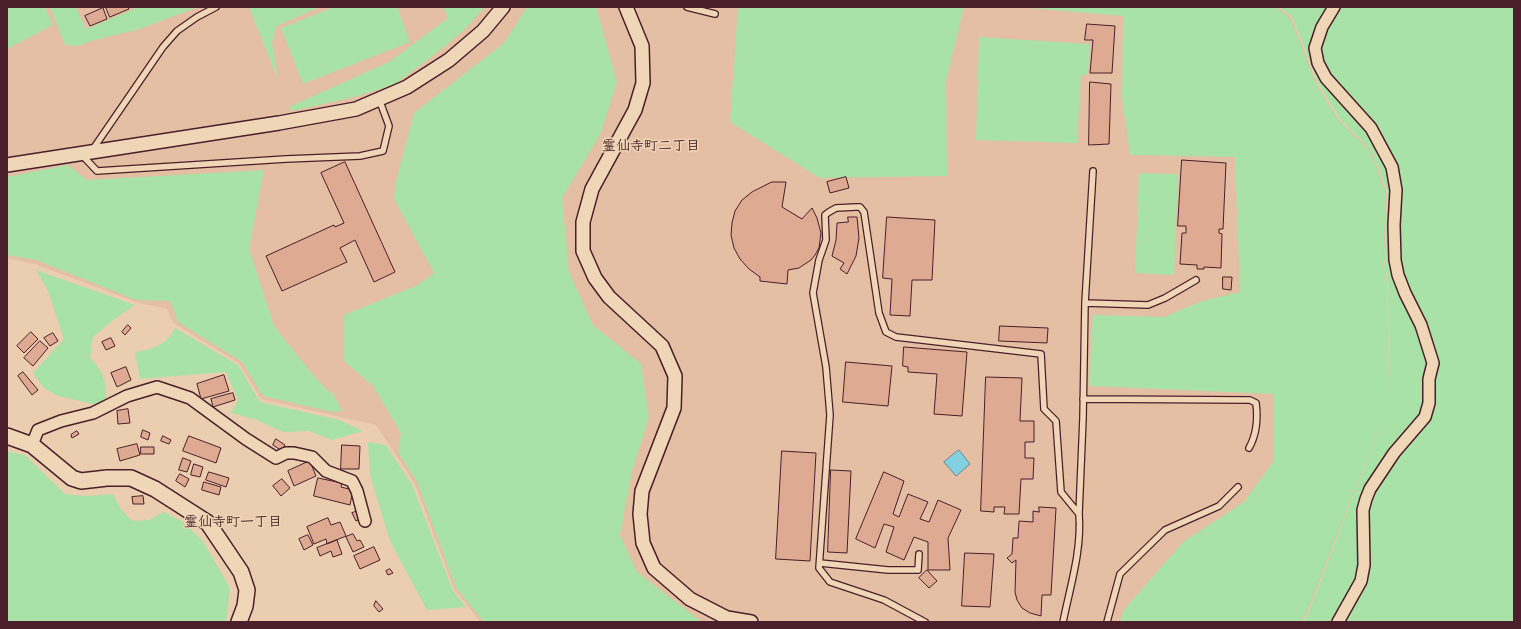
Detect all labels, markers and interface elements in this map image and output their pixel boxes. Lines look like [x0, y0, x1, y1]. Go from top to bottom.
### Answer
district label: 霊仙寺町二丁目 [602, 140, 700, 156]
district label: 霊仙寺町一丁目 [184, 516, 282, 532]

